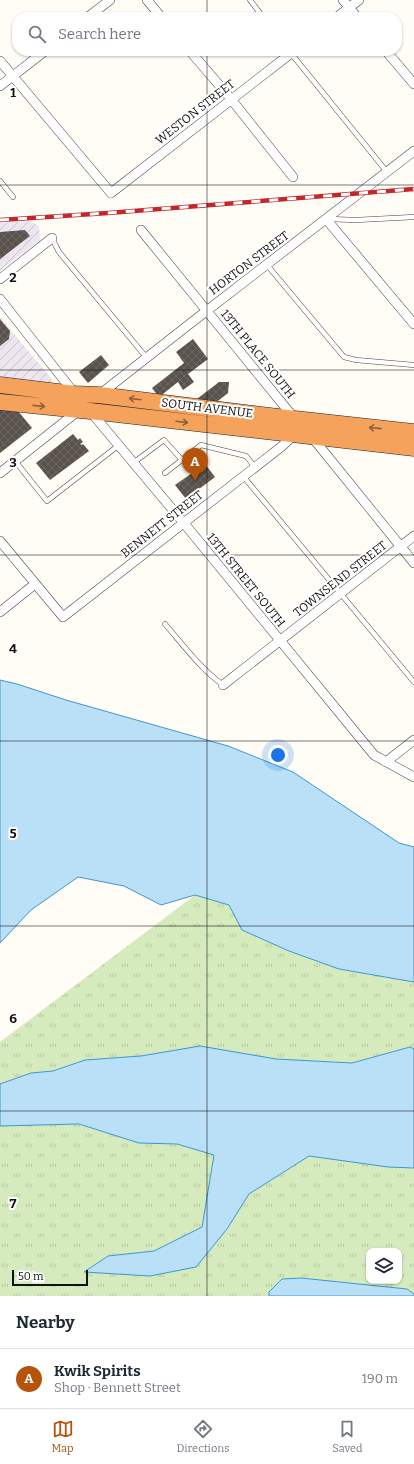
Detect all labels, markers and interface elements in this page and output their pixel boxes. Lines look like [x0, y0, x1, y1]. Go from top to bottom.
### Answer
search box [12, 12, 402, 56]
icon: search [26, 23, 48, 45]
text: Search here [58, 25, 141, 43]
street label: WESTON STREET [153, 77, 237, 147]
text: 1 [10, 85, 16, 100]
street label: HORTON STREET [206, 228, 292, 298]
text: 2 [9, 270, 17, 285]
street label: 13TH PLACE SOUTH [218, 307, 298, 401]
one-way arrow [129, 395, 142, 403]
street label: SOUTH AVENUE [160, 395, 254, 421]
one-way arrow [32, 403, 45, 410]
one-way arrow [175, 418, 188, 426]
one-way arrow [369, 424, 382, 432]
pin: A [182, 448, 208, 481]
text: 3 [9, 455, 17, 470]
street label: BENNETT STREET [118, 488, 206, 560]
street label: 13TH STREET SOUTH [204, 530, 288, 630]
street label: TOWNSEND STREET [291, 538, 389, 620]
text: 4 [9, 641, 17, 656]
your location [268, 745, 288, 765]
text: 5 [9, 826, 17, 841]
text: 6 [9, 1011, 17, 1026]
text: 7 [10, 1196, 17, 1211]
map controls [366, 1248, 402, 1284]
button: layers [366, 1248, 402, 1284]
scale bar [12, 1268, 88, 1287]
text: 50 m [18, 1270, 44, 1283]
text: Nearby [16, 1312, 75, 1333]
text: Kwik Spirits [54, 1362, 141, 1380]
text: A [24, 1371, 34, 1386]
text: 190 m [362, 1371, 398, 1386]
text: Shop · Bennett Street [54, 1380, 181, 1395]
tab: Map [51, 1418, 74, 1455]
tab: Directions [177, 1418, 229, 1455]
tab: Saved [332, 1418, 363, 1455]

